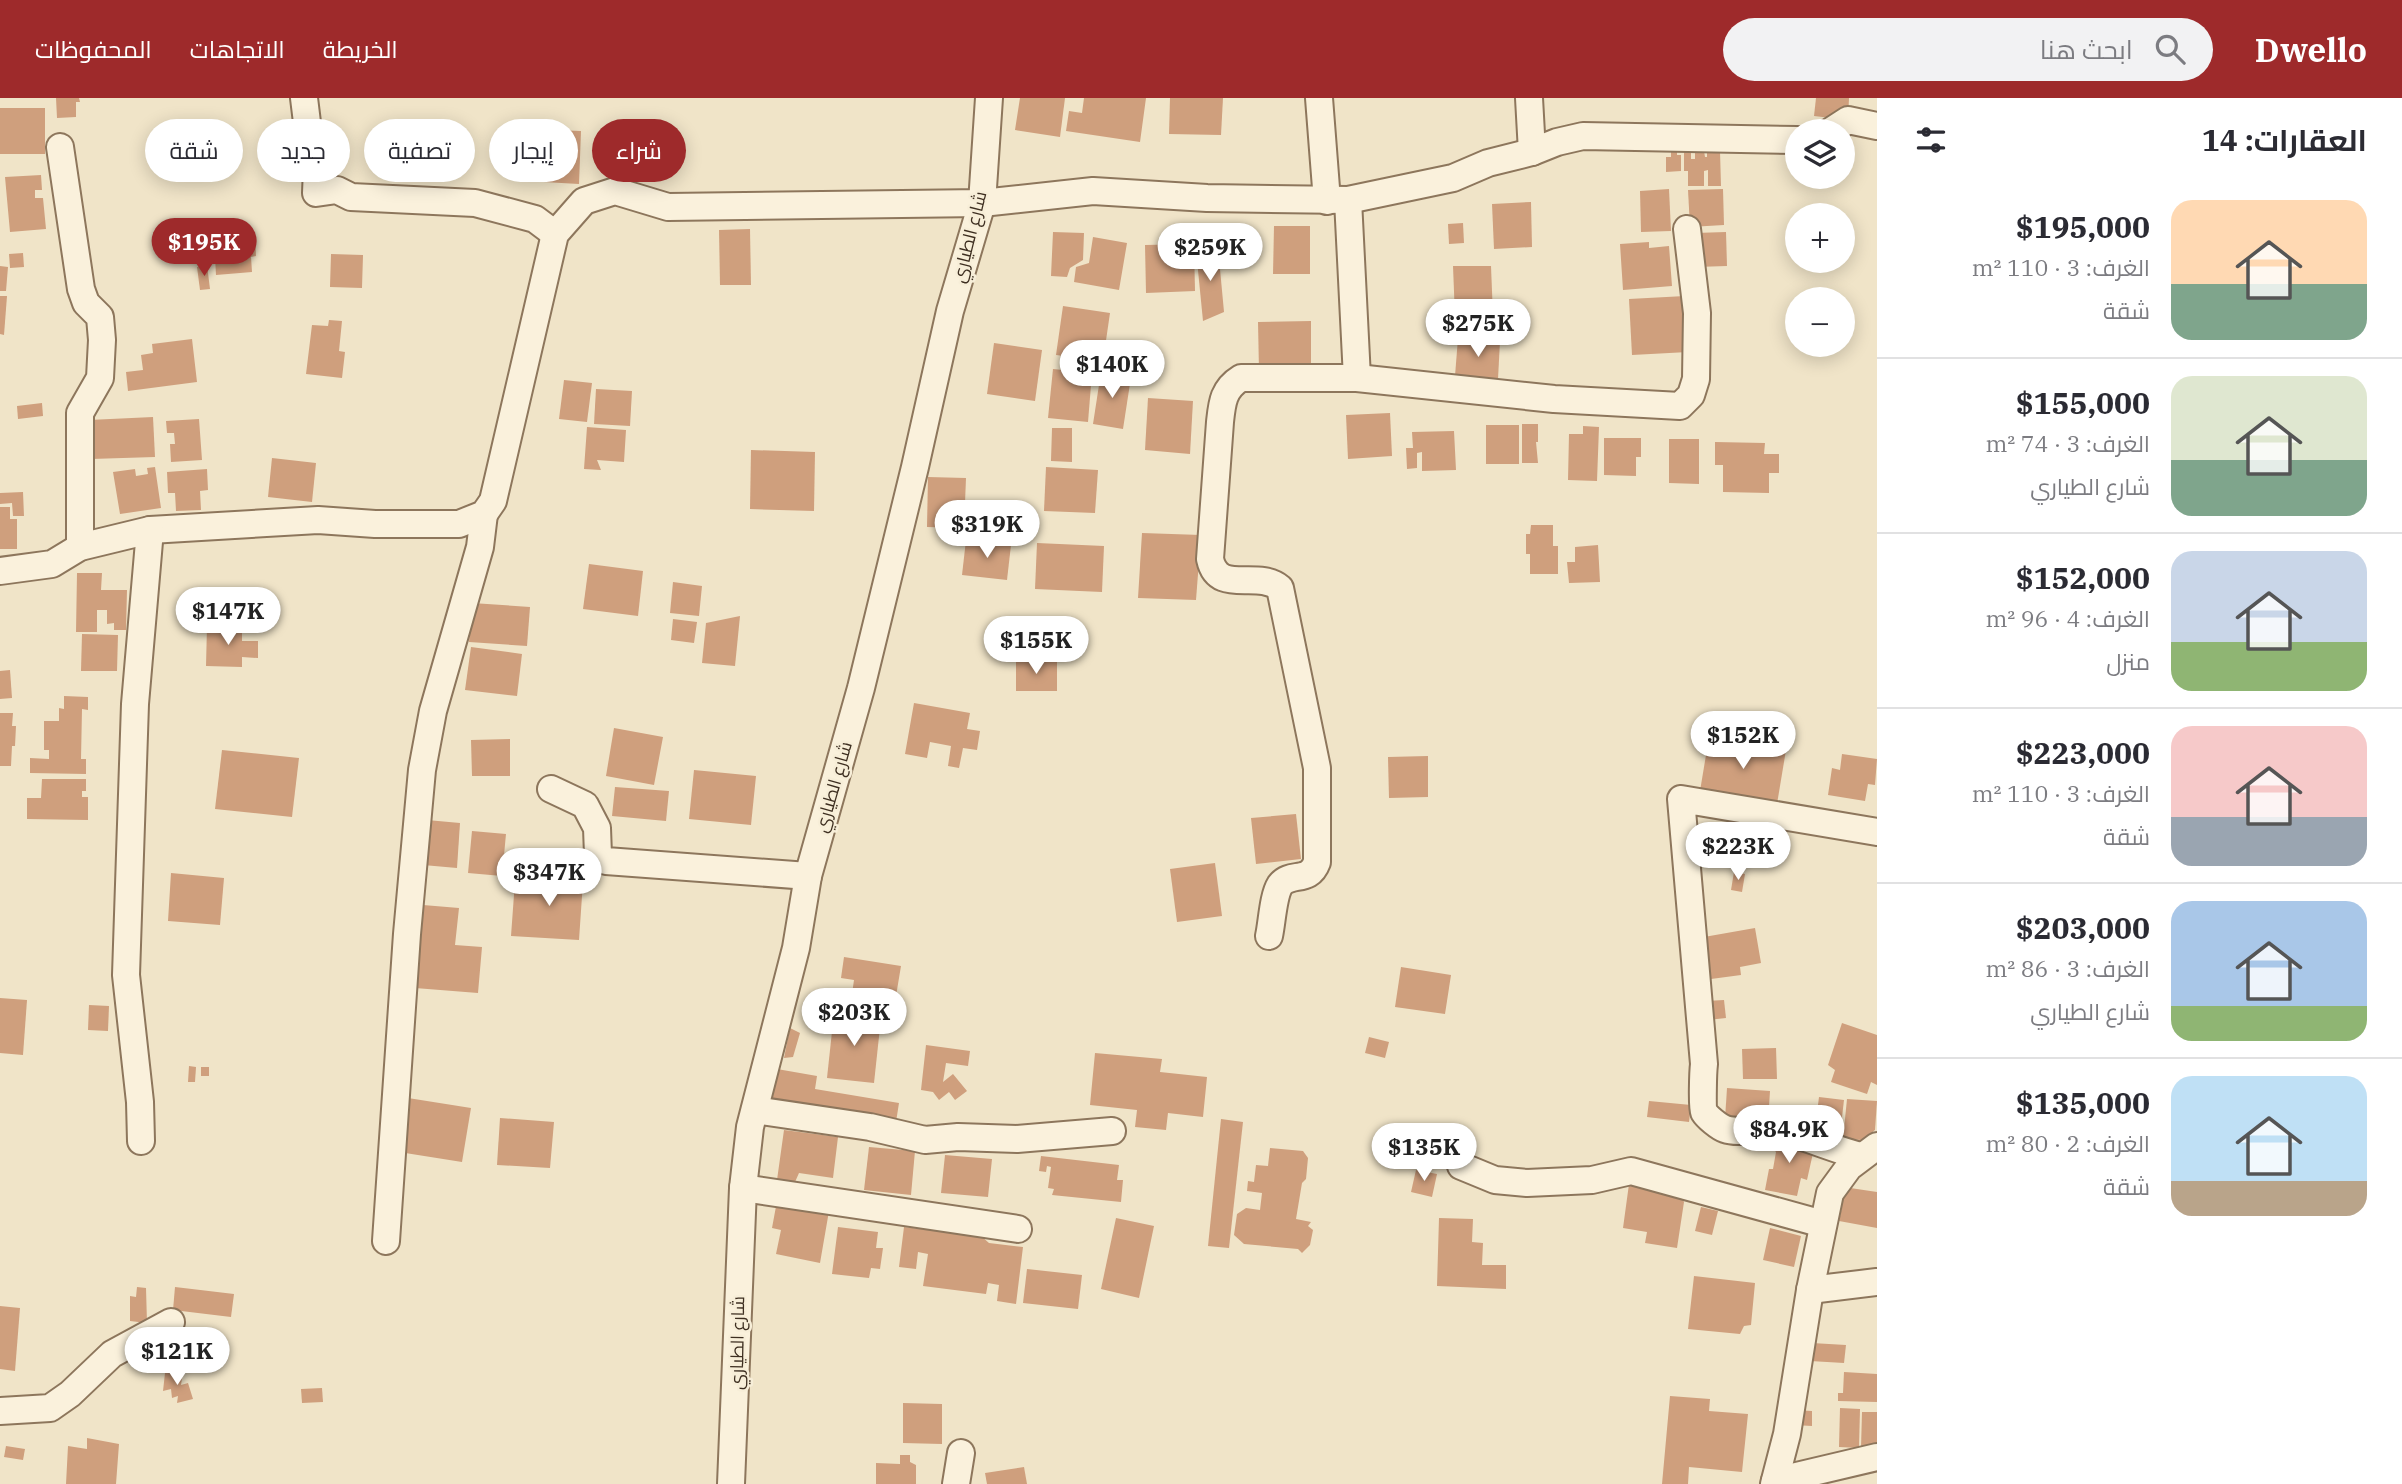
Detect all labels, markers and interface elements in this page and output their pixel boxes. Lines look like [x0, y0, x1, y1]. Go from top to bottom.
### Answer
search box [1723, 18, 2213, 81]
text: Dwello [2255, 28, 2367, 71]
icon: search [2151, 30, 2189, 68]
text: ابحث هنا [2040, 32, 2133, 66]
text: المحفوظات [35, 33, 152, 65]
text: الاتجاهات [190, 33, 285, 65]
text: الخريطة [323, 33, 398, 65]
chip: شقة [145, 119, 243, 182]
chip: جديد [257, 119, 350, 182]
chip: تصفية [364, 119, 475, 182]
chip: إيجار [489, 119, 578, 182]
chip: شراء [592, 119, 686, 182]
map controls [1785, 119, 1855, 357]
button: layers [1785, 119, 1855, 189]
text: العقارات: 14 [2202, 120, 2367, 159]
icon: filters [1912, 121, 1950, 159]
street label: شارع الطياري [946, 189, 994, 286]
button: + [1785, 203, 1855, 273]
text: $195,000 [2016, 207, 2150, 246]
pin: $195K [155, 218, 253, 278]
pin: $259K [1161, 223, 1259, 283]
text: $195K [168, 226, 240, 256]
icon: home [2227, 228, 2311, 312]
text: $259K [1174, 231, 1246, 261]
text: الغرف: 3 · 110 m² [1972, 252, 2150, 282]
button: − [1785, 287, 1855, 357]
text: شقة [2103, 295, 2150, 325]
pin: $275K [1429, 300, 1527, 359]
text: $275K [1442, 307, 1514, 337]
pin: $140K [1063, 341, 1161, 400]
text: $140K [1076, 348, 1148, 378]
text: $155,000 [2016, 383, 2150, 422]
icon: home [2227, 404, 2311, 488]
text: الغرف: 3 · 74 m² [1985, 428, 2150, 458]
text: شارع الطياري [2030, 471, 2150, 501]
pin: $319K [938, 500, 1036, 560]
text: $319K [951, 508, 1023, 538]
text: $152,000 [2016, 558, 2150, 597]
icon: home [2227, 579, 2311, 663]
pin: $147K [179, 588, 277, 647]
text: $147K [192, 595, 264, 625]
text: الغرف: 4 · 96 m² [1985, 603, 2150, 633]
pin: $155K [987, 616, 1085, 676]
text: $155K [1000, 624, 1072, 654]
text: منزل [2106, 646, 2150, 676]
pin: $152K [1694, 712, 1792, 771]
text: $152K [1707, 719, 1779, 749]
text: $223,000 [2016, 733, 2150, 772]
street label: شارع الطياري [809, 739, 860, 836]
icon: home [2227, 754, 2311, 838]
text: الغرف: 3 · 110 m² [1972, 778, 2150, 808]
text: شقة [2103, 821, 2150, 851]
pin: $223K [1689, 822, 1787, 882]
text: $223K [1702, 830, 1774, 860]
pin: $347K [500, 848, 598, 908]
text: $347K [513, 856, 585, 886]
text: $203,000 [2016, 908, 2150, 947]
icon: home [2227, 929, 2311, 1013]
text: الغرف: 3 · 86 m² [1985, 953, 2150, 983]
pin: $203K [805, 988, 903, 1048]
text: $203K [818, 996, 890, 1026]
text: شارع الطياري [2030, 996, 2150, 1026]
text: $135,000 [2016, 1083, 2150, 1122]
icon: home [2227, 1104, 2311, 1188]
pin: $84.9K [1732, 1105, 1846, 1165]
text: $84.9K [1749, 1113, 1829, 1143]
pin: $135K [1375, 1124, 1473, 1183]
text: الغرف: 2 · 80 m² [1985, 1128, 2150, 1158]
text: $135K [1388, 1131, 1460, 1161]
text: شقة [2103, 1171, 2150, 1201]
street label: شارع الطياري [725, 1296, 752, 1390]
pin: $121K [128, 1328, 226, 1387]
text: $121K [141, 1335, 213, 1365]

